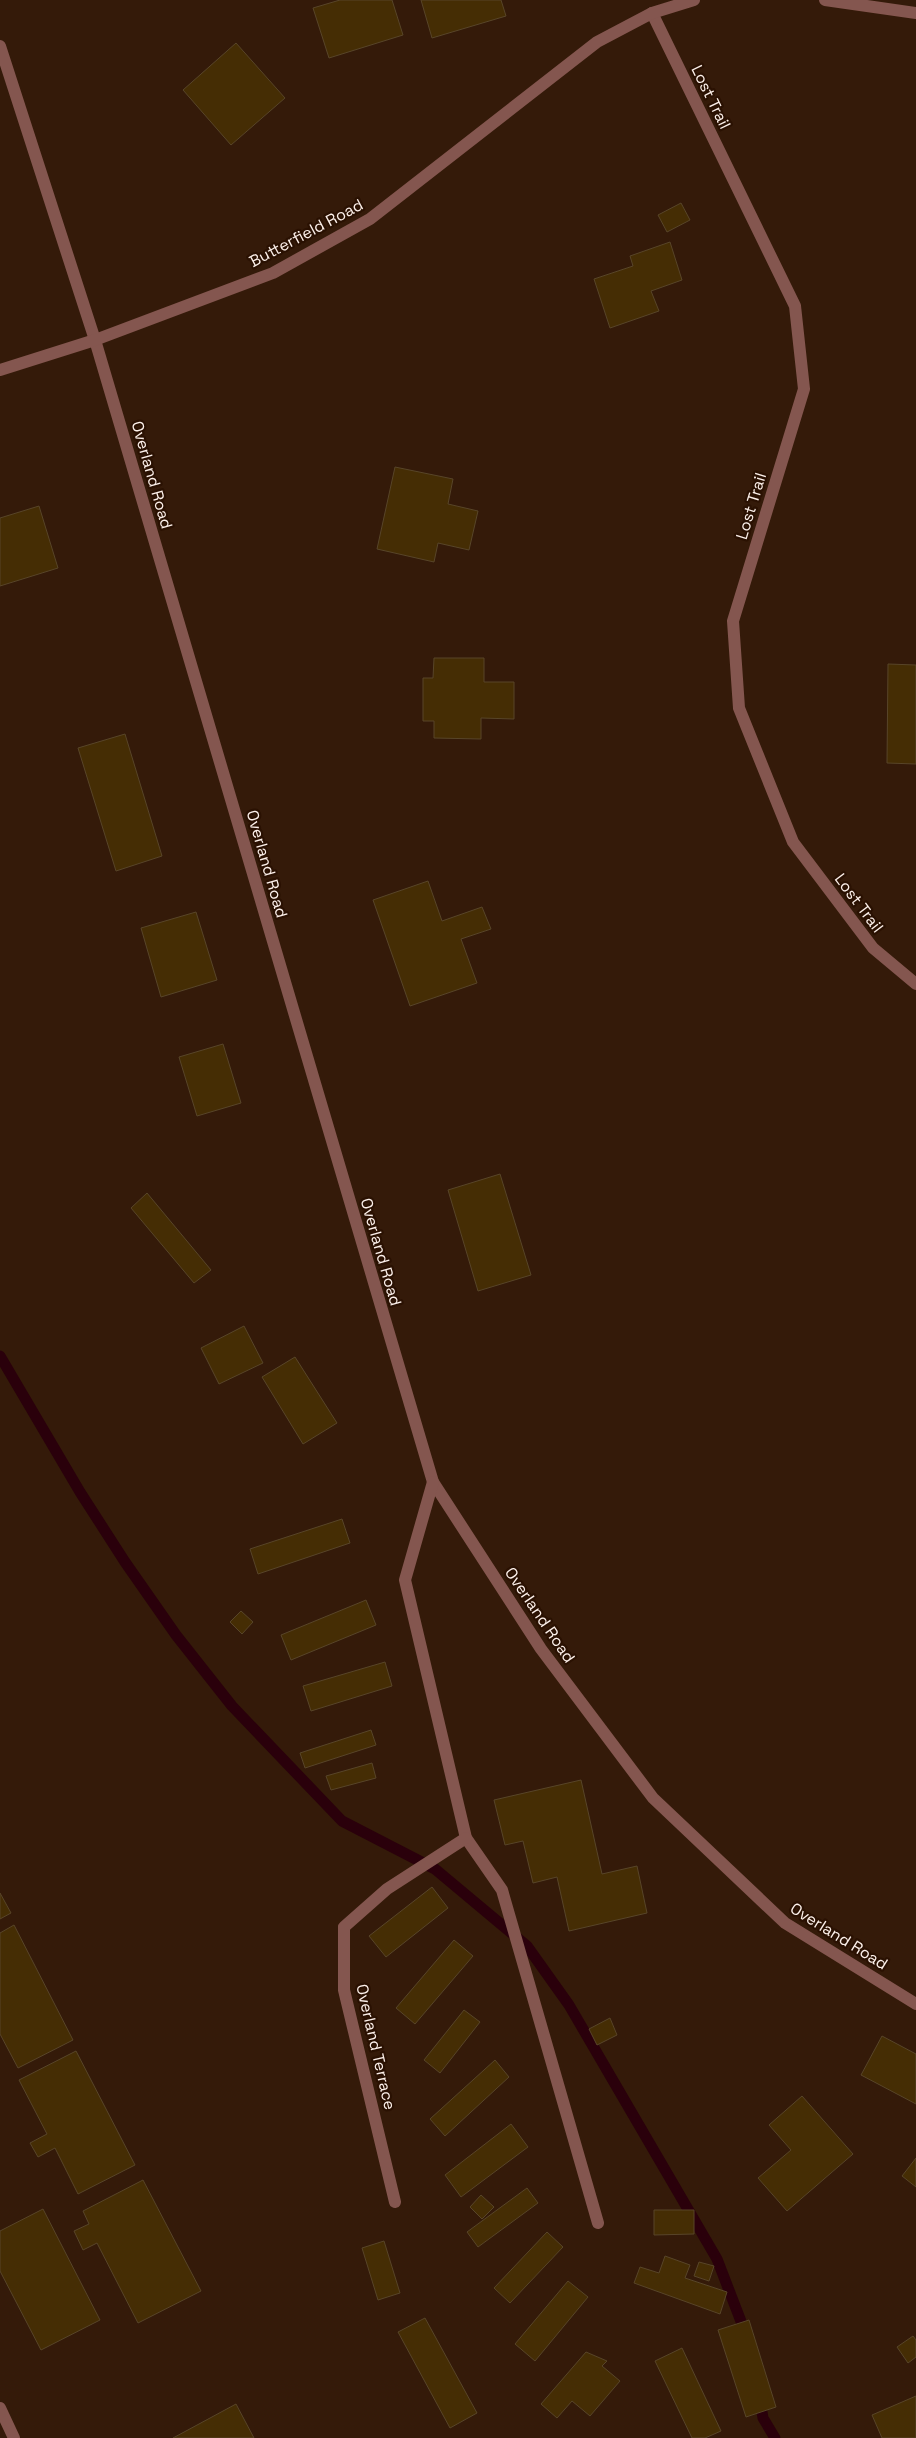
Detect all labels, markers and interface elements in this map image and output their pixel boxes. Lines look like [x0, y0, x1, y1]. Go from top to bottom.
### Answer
street label: Lost Trail [686, 61, 736, 133]
street label: Butterfield Road [245, 194, 367, 272]
street label: Overland Road [127, 419, 177, 531]
street label: Lost Trail [731, 470, 771, 542]
street label: Overland Road [242, 808, 292, 920]
street label: Lost Trail [830, 869, 888, 937]
street label: Overland Road [356, 1196, 406, 1308]
street label: Overland Road [500, 1563, 580, 1667]
street label: Overland Road [786, 1898, 892, 1974]
street label: Overland Terrace [351, 1982, 401, 2112]

